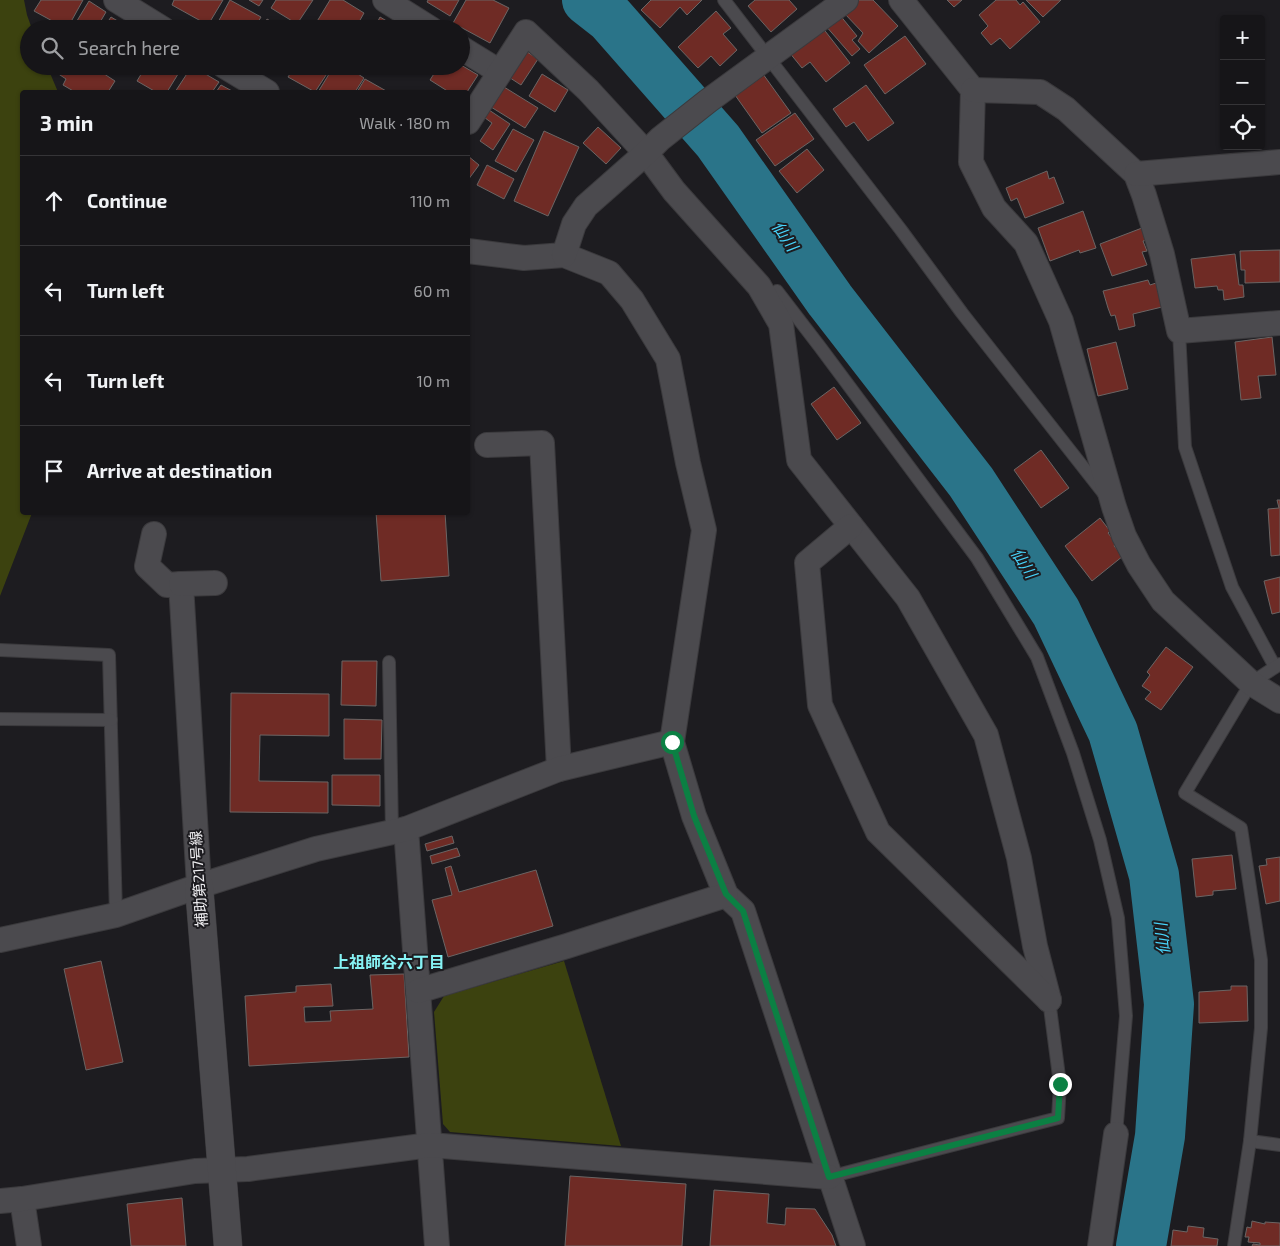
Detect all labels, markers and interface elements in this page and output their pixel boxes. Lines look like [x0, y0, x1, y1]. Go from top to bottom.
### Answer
map controls [1220, 15, 1265, 150]
button: + [1220, 15, 1265, 60]
search box [20, 20, 470, 75]
icon: search [38, 34, 66, 62]
text: Search here [78, 36, 180, 59]
button: − [1220, 60, 1265, 105]
button: locate [1220, 105, 1265, 150]
text: 3 min [40, 110, 93, 135]
text: Walk · 180 m [359, 113, 450, 132]
icon: ahead [40, 187, 68, 215]
text: Continue [87, 189, 167, 212]
text: 110 m [410, 191, 450, 210]
water label: 仙川 [768, 217, 804, 256]
icon: left [40, 277, 68, 305]
text: Turn left [87, 279, 164, 302]
text: 60 m [414, 281, 450, 300]
icon: left [40, 367, 68, 395]
text: Turn left [87, 369, 164, 392]
text: 10 m [416, 371, 450, 390]
icon: arrive [40, 457, 68, 485]
text: Arrive at destination [87, 459, 272, 482]
water label: 仙川 [1008, 544, 1042, 583]
route start [661, 731, 684, 754]
street label: 補助第217号線 [186, 830, 210, 928]
water label: 仙川 [1150, 920, 1173, 956]
district label: 上祖師谷六丁目 [333, 952, 445, 971]
route end [1049, 1073, 1072, 1096]

